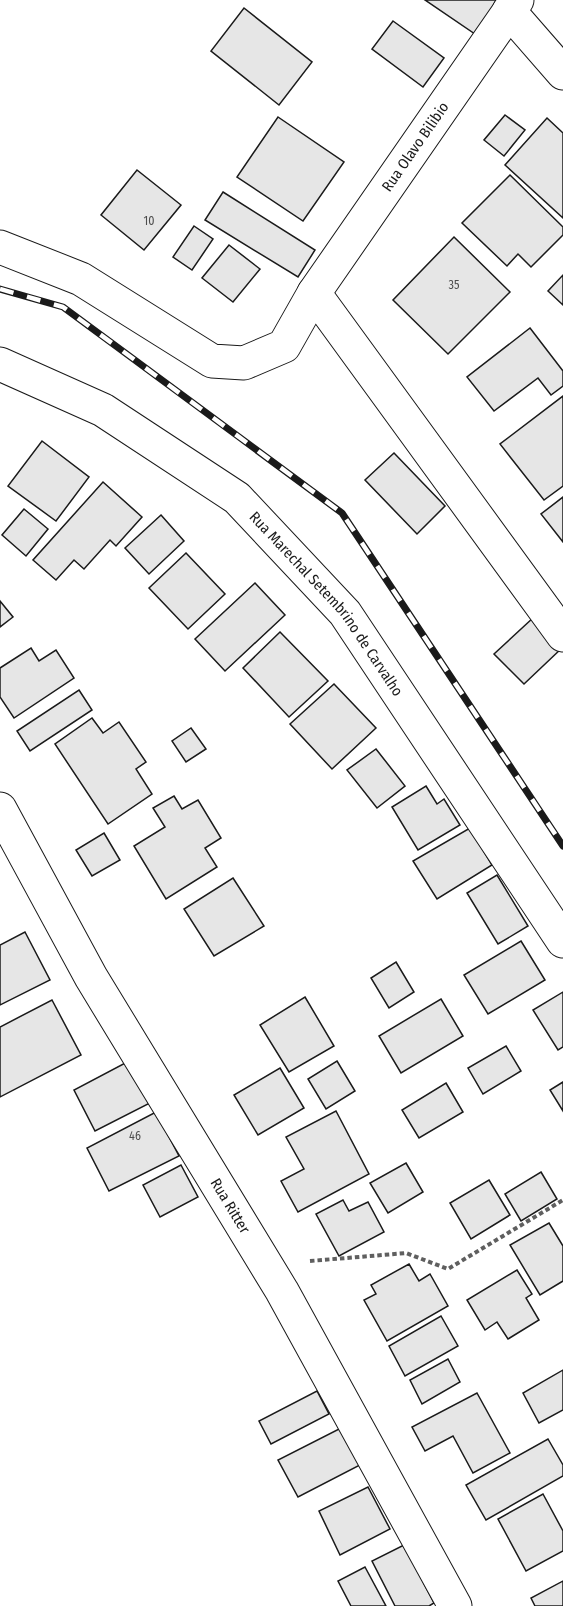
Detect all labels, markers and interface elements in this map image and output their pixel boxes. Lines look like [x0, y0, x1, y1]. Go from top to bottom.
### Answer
street label: Rua Olavo Bilibio [378, 98, 453, 195]
house number: 10 [144, 214, 154, 228]
house number: 35 [449, 278, 460, 292]
street label: Rua Marechal Setembrino de Carvalho [246, 508, 407, 700]
house number: 46 [129, 1129, 141, 1143]
street label: Rua Ritter [207, 1175, 254, 1237]

